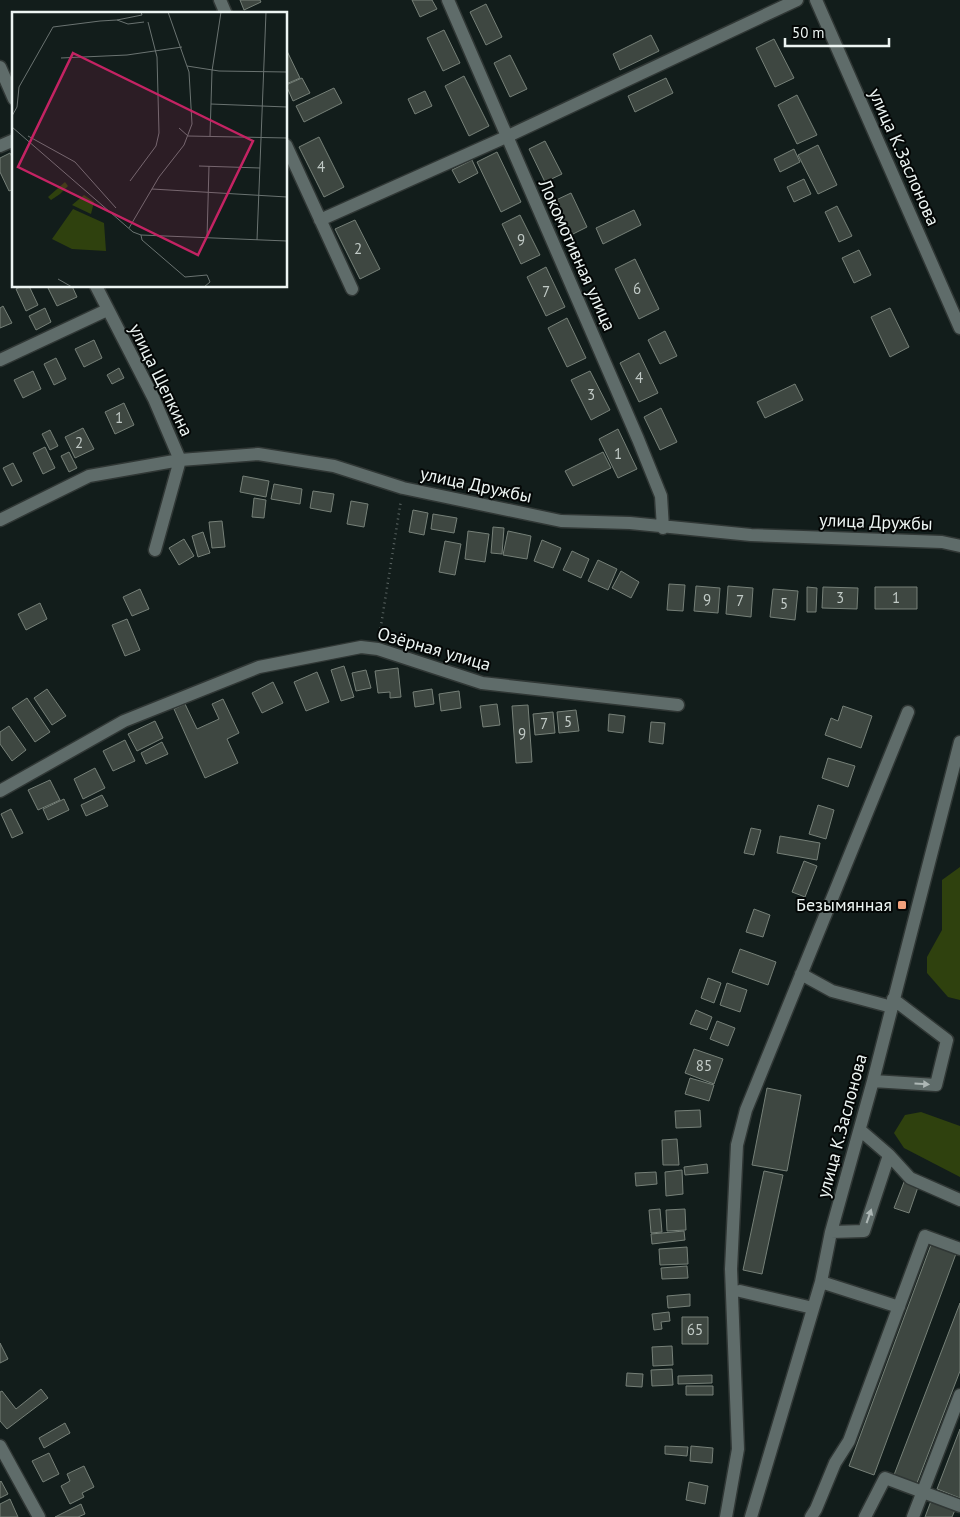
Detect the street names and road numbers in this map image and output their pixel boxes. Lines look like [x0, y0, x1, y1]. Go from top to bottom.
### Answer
street label: улица К.Заслонова [864, 84, 945, 229]
street label: Локомотивная улица [533, 174, 621, 334]
street label: улица Щепкина [124, 320, 199, 440]
street label: улица Дружбы [418, 461, 534, 508]
street label: улица Дружбы [819, 508, 933, 535]
street label: Озёрная улица [375, 621, 494, 676]
street label: улица К.Заслонова [811, 1051, 872, 1200]

